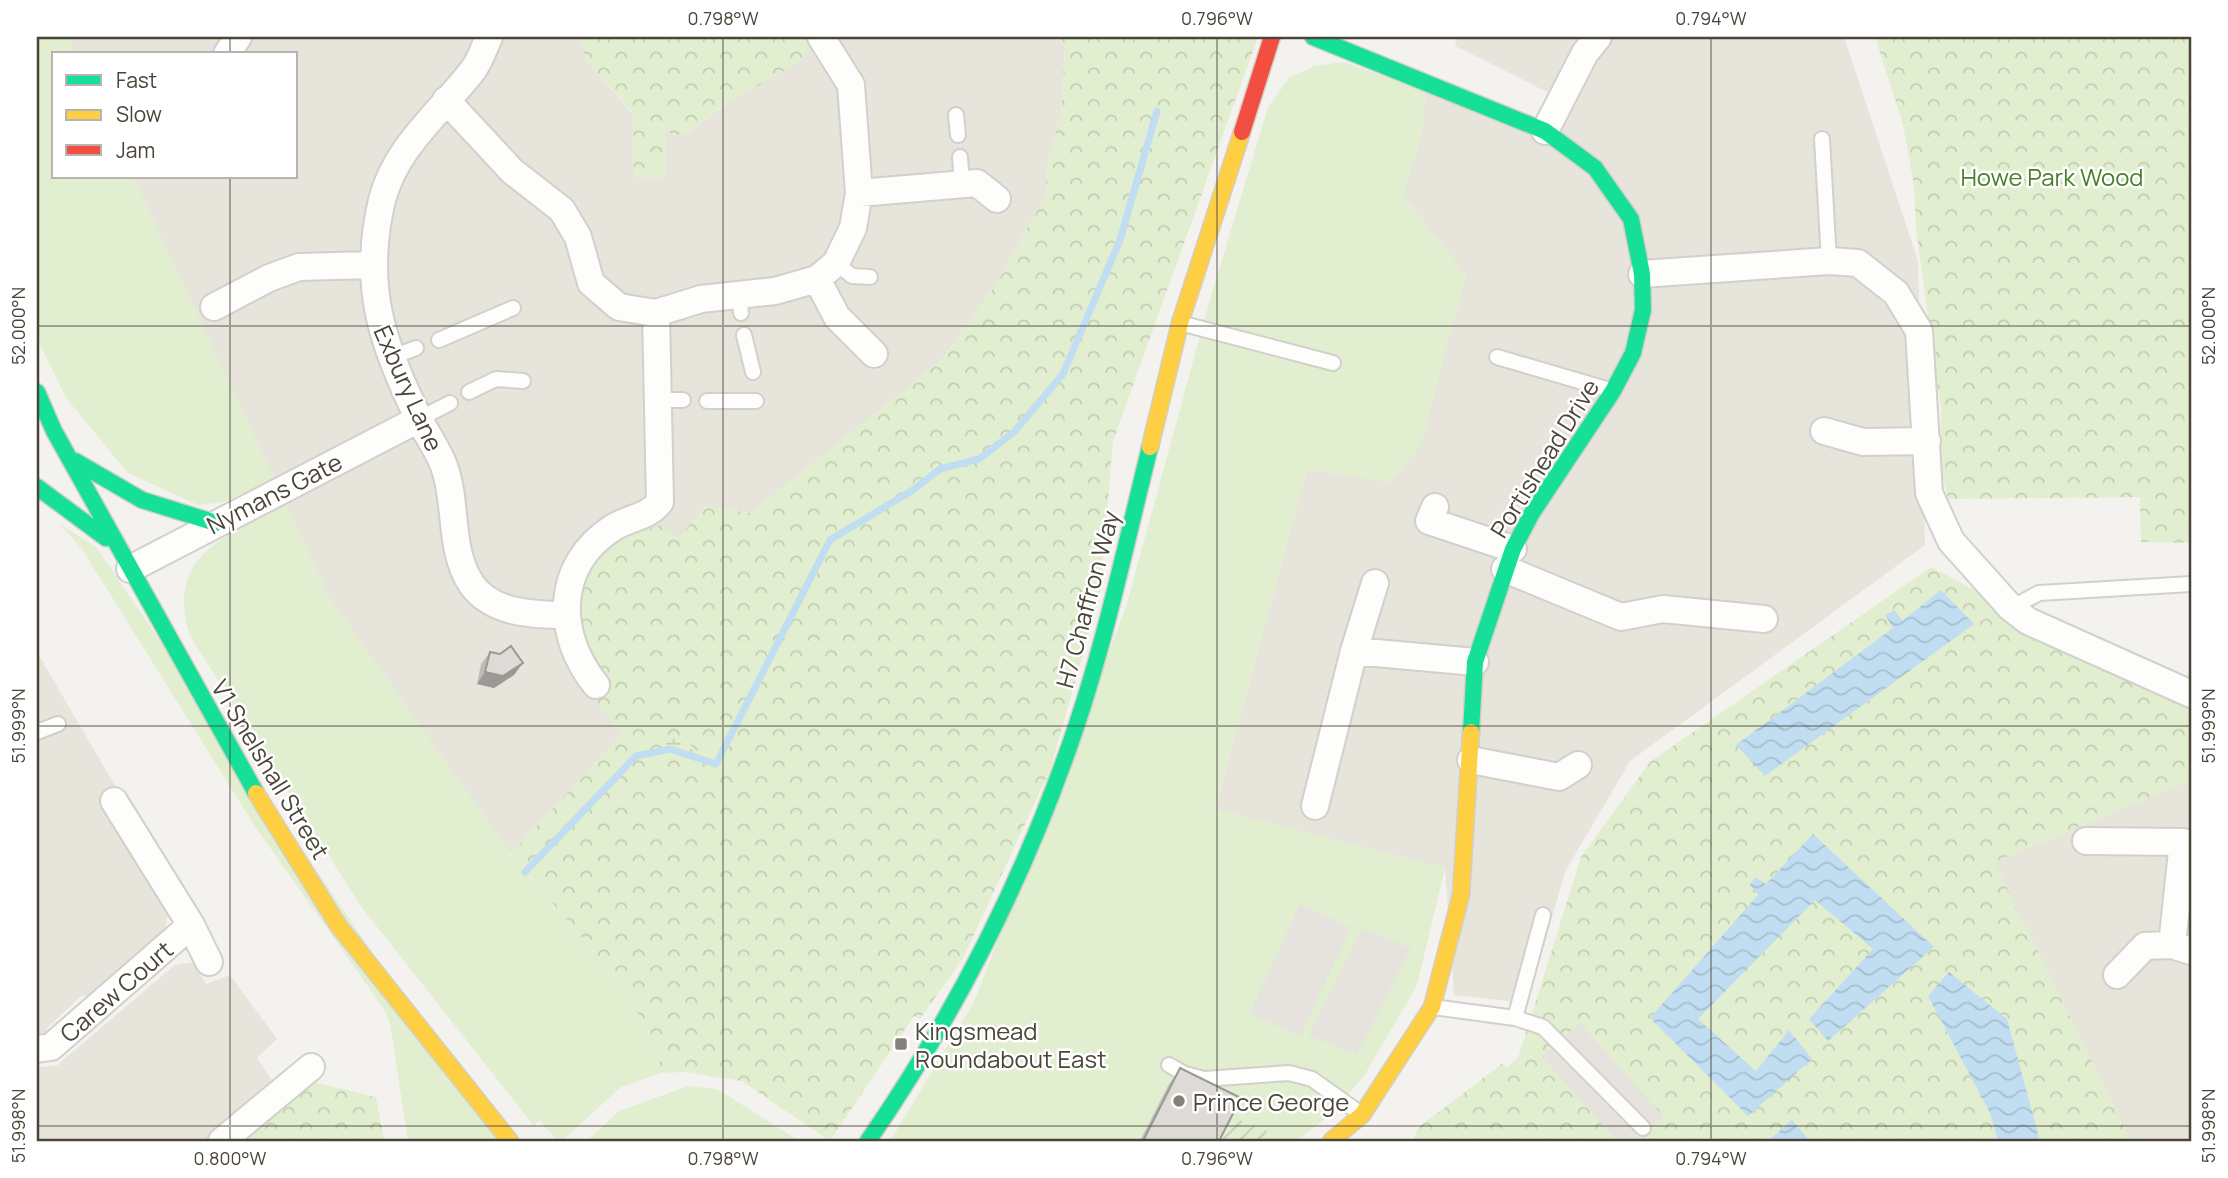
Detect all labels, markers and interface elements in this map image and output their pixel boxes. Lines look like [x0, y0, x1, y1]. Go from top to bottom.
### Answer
text: 0.798°W [687, 6, 759, 30]
text: 0.796°W [1181, 6, 1253, 30]
text: 0.794°W [1675, 6, 1747, 30]
legend [52, 52, 298, 178]
text: Fast [116, 66, 157, 94]
text: Slow [116, 100, 162, 128]
text: Jam [116, 136, 155, 164]
park label: Howe Park Wood [1960, 160, 2144, 193]
text: 52.000°N [6, 287, 30, 365]
text: 52.000°N [2196, 287, 2220, 365]
street label: Exbury Lane [367, 320, 451, 456]
street label: Portishead Drive [1482, 372, 1606, 544]
street label: Nymans Gate [201, 445, 347, 541]
street label: H7 Chaffron Way [1047, 506, 1127, 691]
street label: V1 Snelshall Street [204, 673, 338, 865]
text: 51.999°N [6, 688, 30, 764]
text: 51.999°N [2196, 688, 2220, 764]
street label: Carew Court [53, 933, 179, 1049]
place label: Kingsmead Roundabout East [915, 1014, 1107, 1075]
marker: Kingsmead Roundabout East [893, 1036, 909, 1052]
place label: Prince George [1193, 1085, 1349, 1118]
text: 51.998°N [6, 1089, 30, 1163]
text: 51.998°N [2196, 1089, 2220, 1163]
marker: Prince George [1171, 1093, 1187, 1109]
text: 0.800°W [194, 1146, 267, 1170]
text: 0.798°W [687, 1146, 759, 1170]
text: 0.796°W [1181, 1146, 1253, 1170]
text: 0.794°W [1675, 1146, 1747, 1170]

